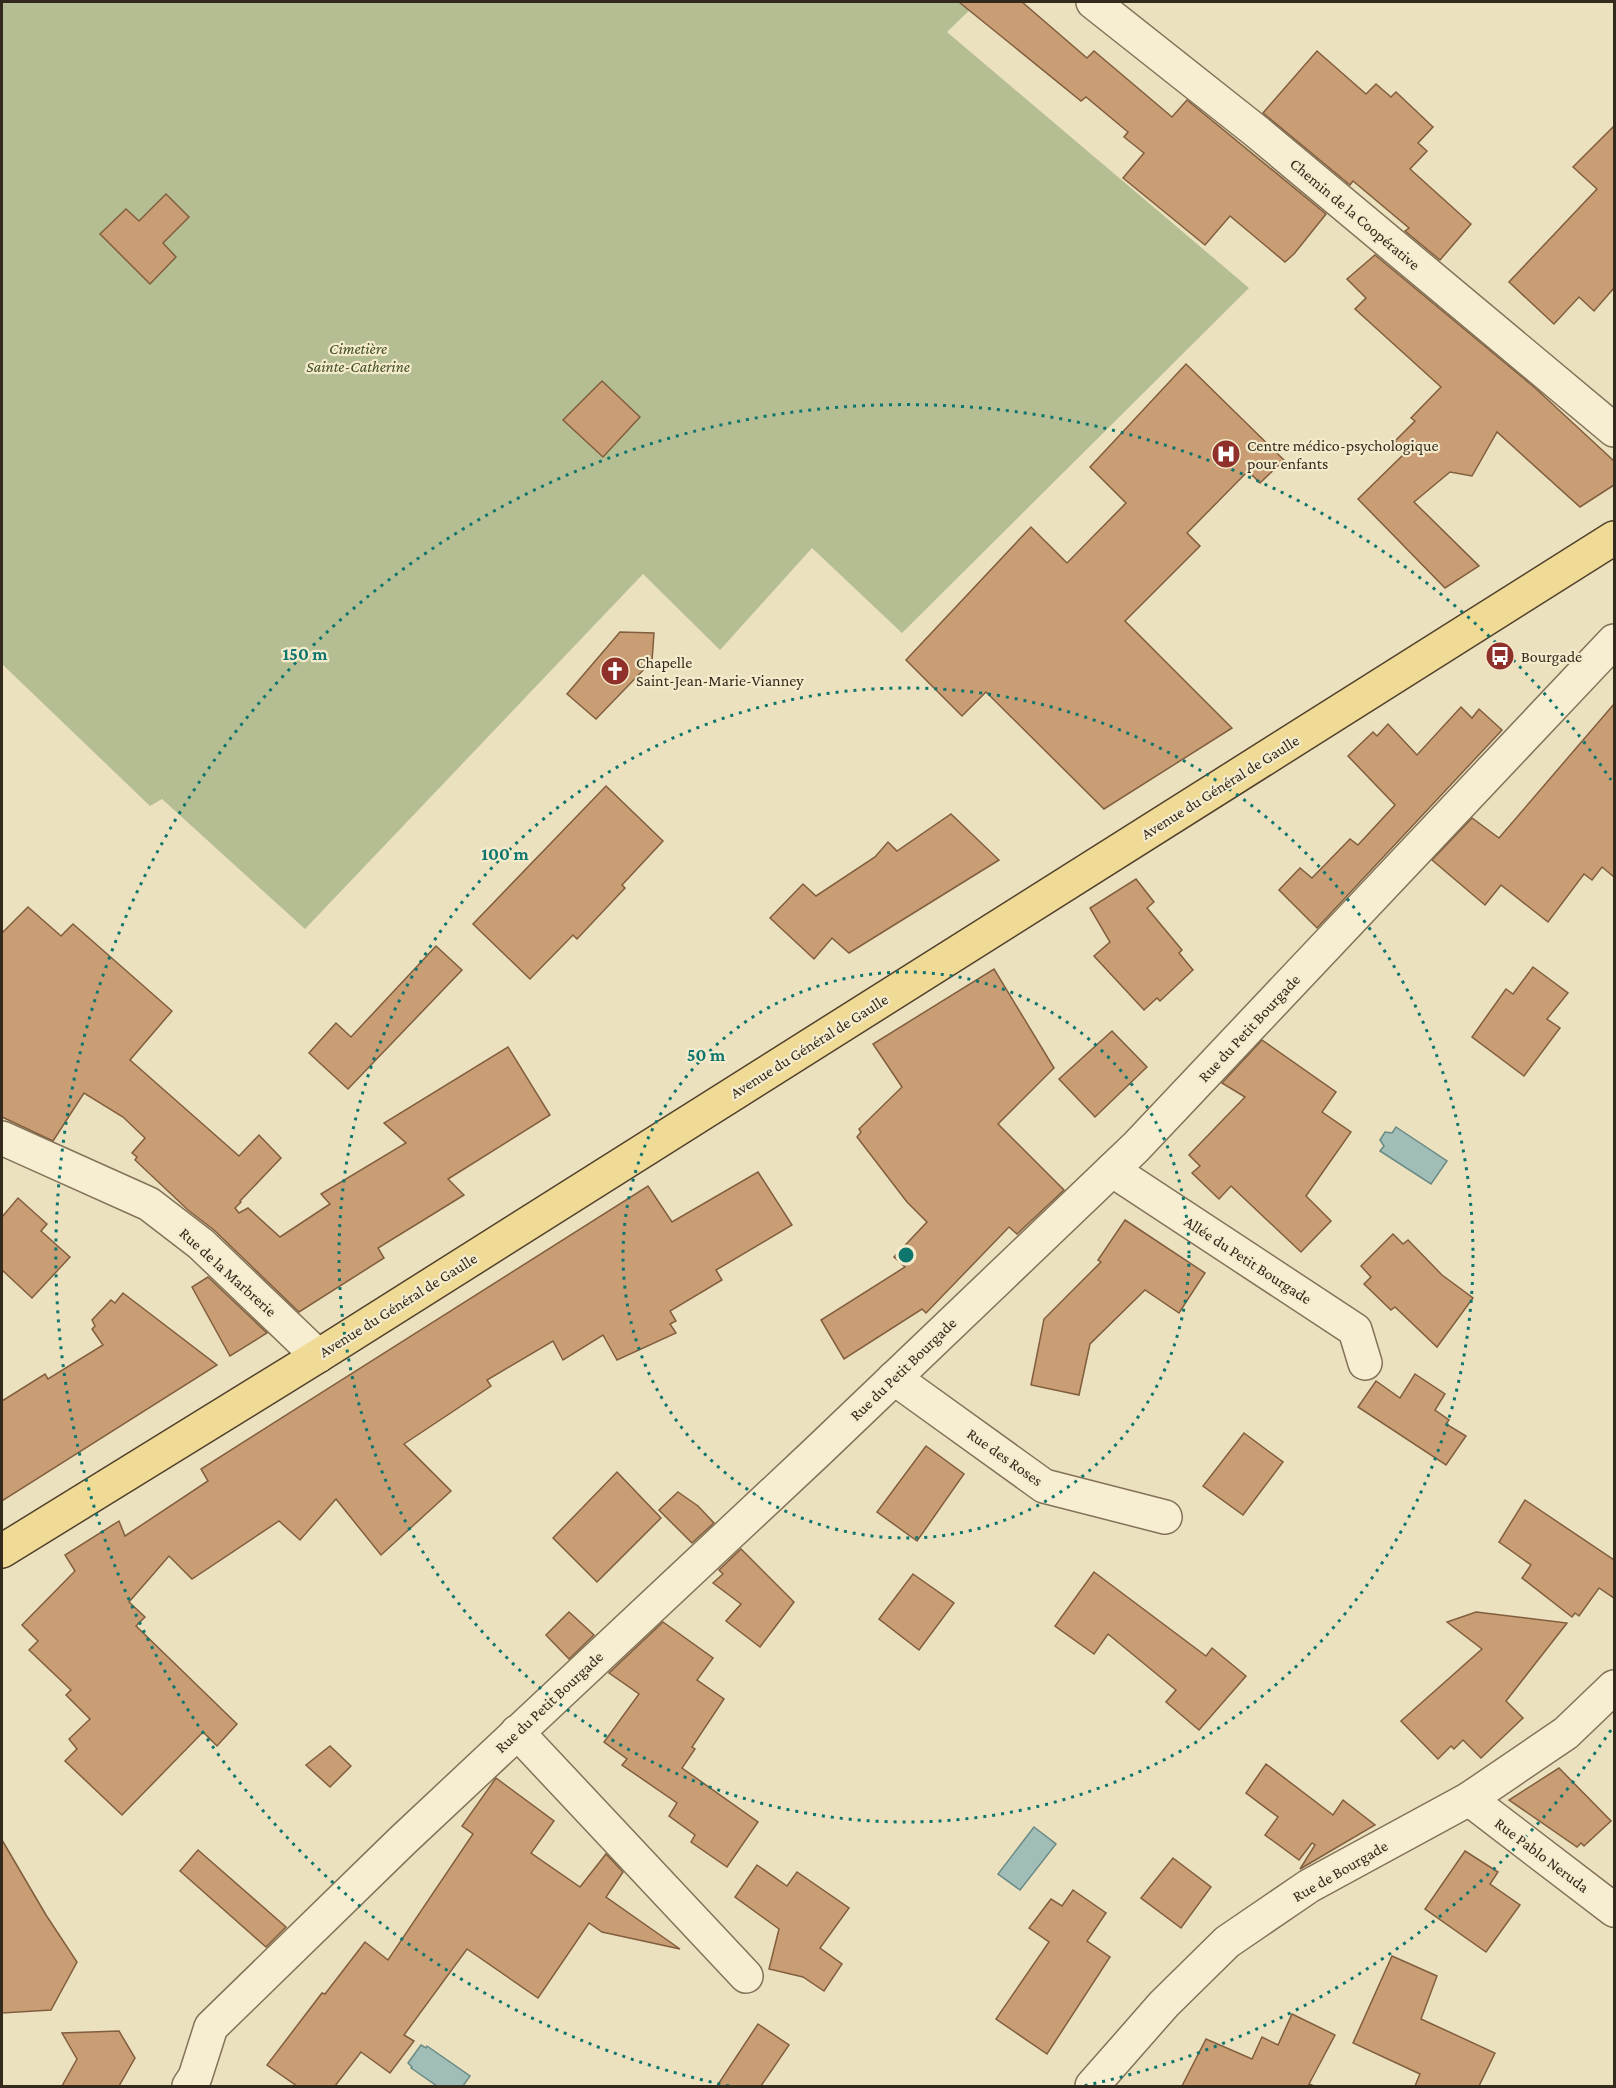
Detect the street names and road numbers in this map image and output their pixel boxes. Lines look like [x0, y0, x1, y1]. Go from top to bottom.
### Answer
street label: Chemin de la Coopérative [1286, 155, 1423, 274]
street label: Avenue du Général de Gaulle [1138, 731, 1302, 843]
street label: Rue du Petit Bourgade [1195, 971, 1304, 1086]
street label: Avenue du Général de Gaulle [727, 990, 891, 1102]
street label: Allée du Petit Bourgade [1181, 1213, 1315, 1308]
street label: Rue de la Marbrerie [176, 1224, 280, 1320]
street label: Avenue du Général de Gaulle [316, 1249, 480, 1361]
street label: Rue du Petit Bourgade [846, 1314, 960, 1425]
street label: Rue des Roses [964, 1425, 1046, 1489]
street label: Rue du Petit Bourgade [492, 1648, 607, 1757]
street label: Rue Pablo Neruda [1492, 1814, 1593, 1896]
street label: Rue de Bourgade [1290, 1837, 1391, 1906]

